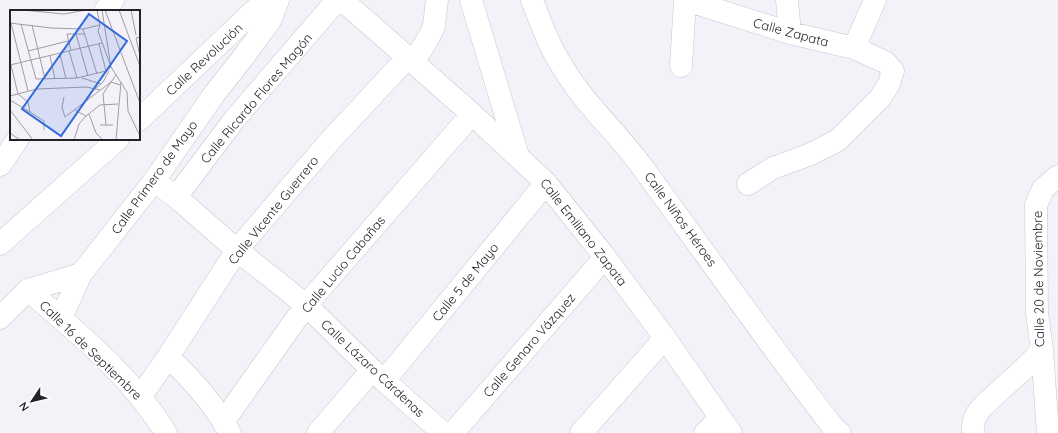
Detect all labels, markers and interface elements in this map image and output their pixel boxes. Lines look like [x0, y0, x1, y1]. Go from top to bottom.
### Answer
inset map [10, 10, 140, 140]
street label: Calle Zapata [752, 14, 830, 50]
street label: Calle Revolución [162, 19, 246, 99]
street label: Calle Ricardo Flores Magón [197, 30, 315, 166]
street label: Calle Primero de Mayo [107, 117, 201, 237]
street label: Calle Vicente Guerrero [224, 152, 322, 267]
street label: Calle Niños Héroes [641, 169, 721, 269]
street label: Calle Emiliano Zapata [537, 175, 631, 289]
street label: Calle 20 de Noviembre [1029, 211, 1047, 347]
street label: Calle Lucio Cabañas [298, 212, 388, 316]
street label: Calle 5 de Mayo [428, 239, 502, 324]
street label: Calle Genaro Vázquez [480, 290, 578, 400]
street label: Calle 16 de Septiembre [36, 297, 146, 403]
street label: Calle Lázaro Cárdenas [318, 316, 428, 420]
north arrow [12, 381, 52, 421]
text: N [16, 399, 32, 414]

